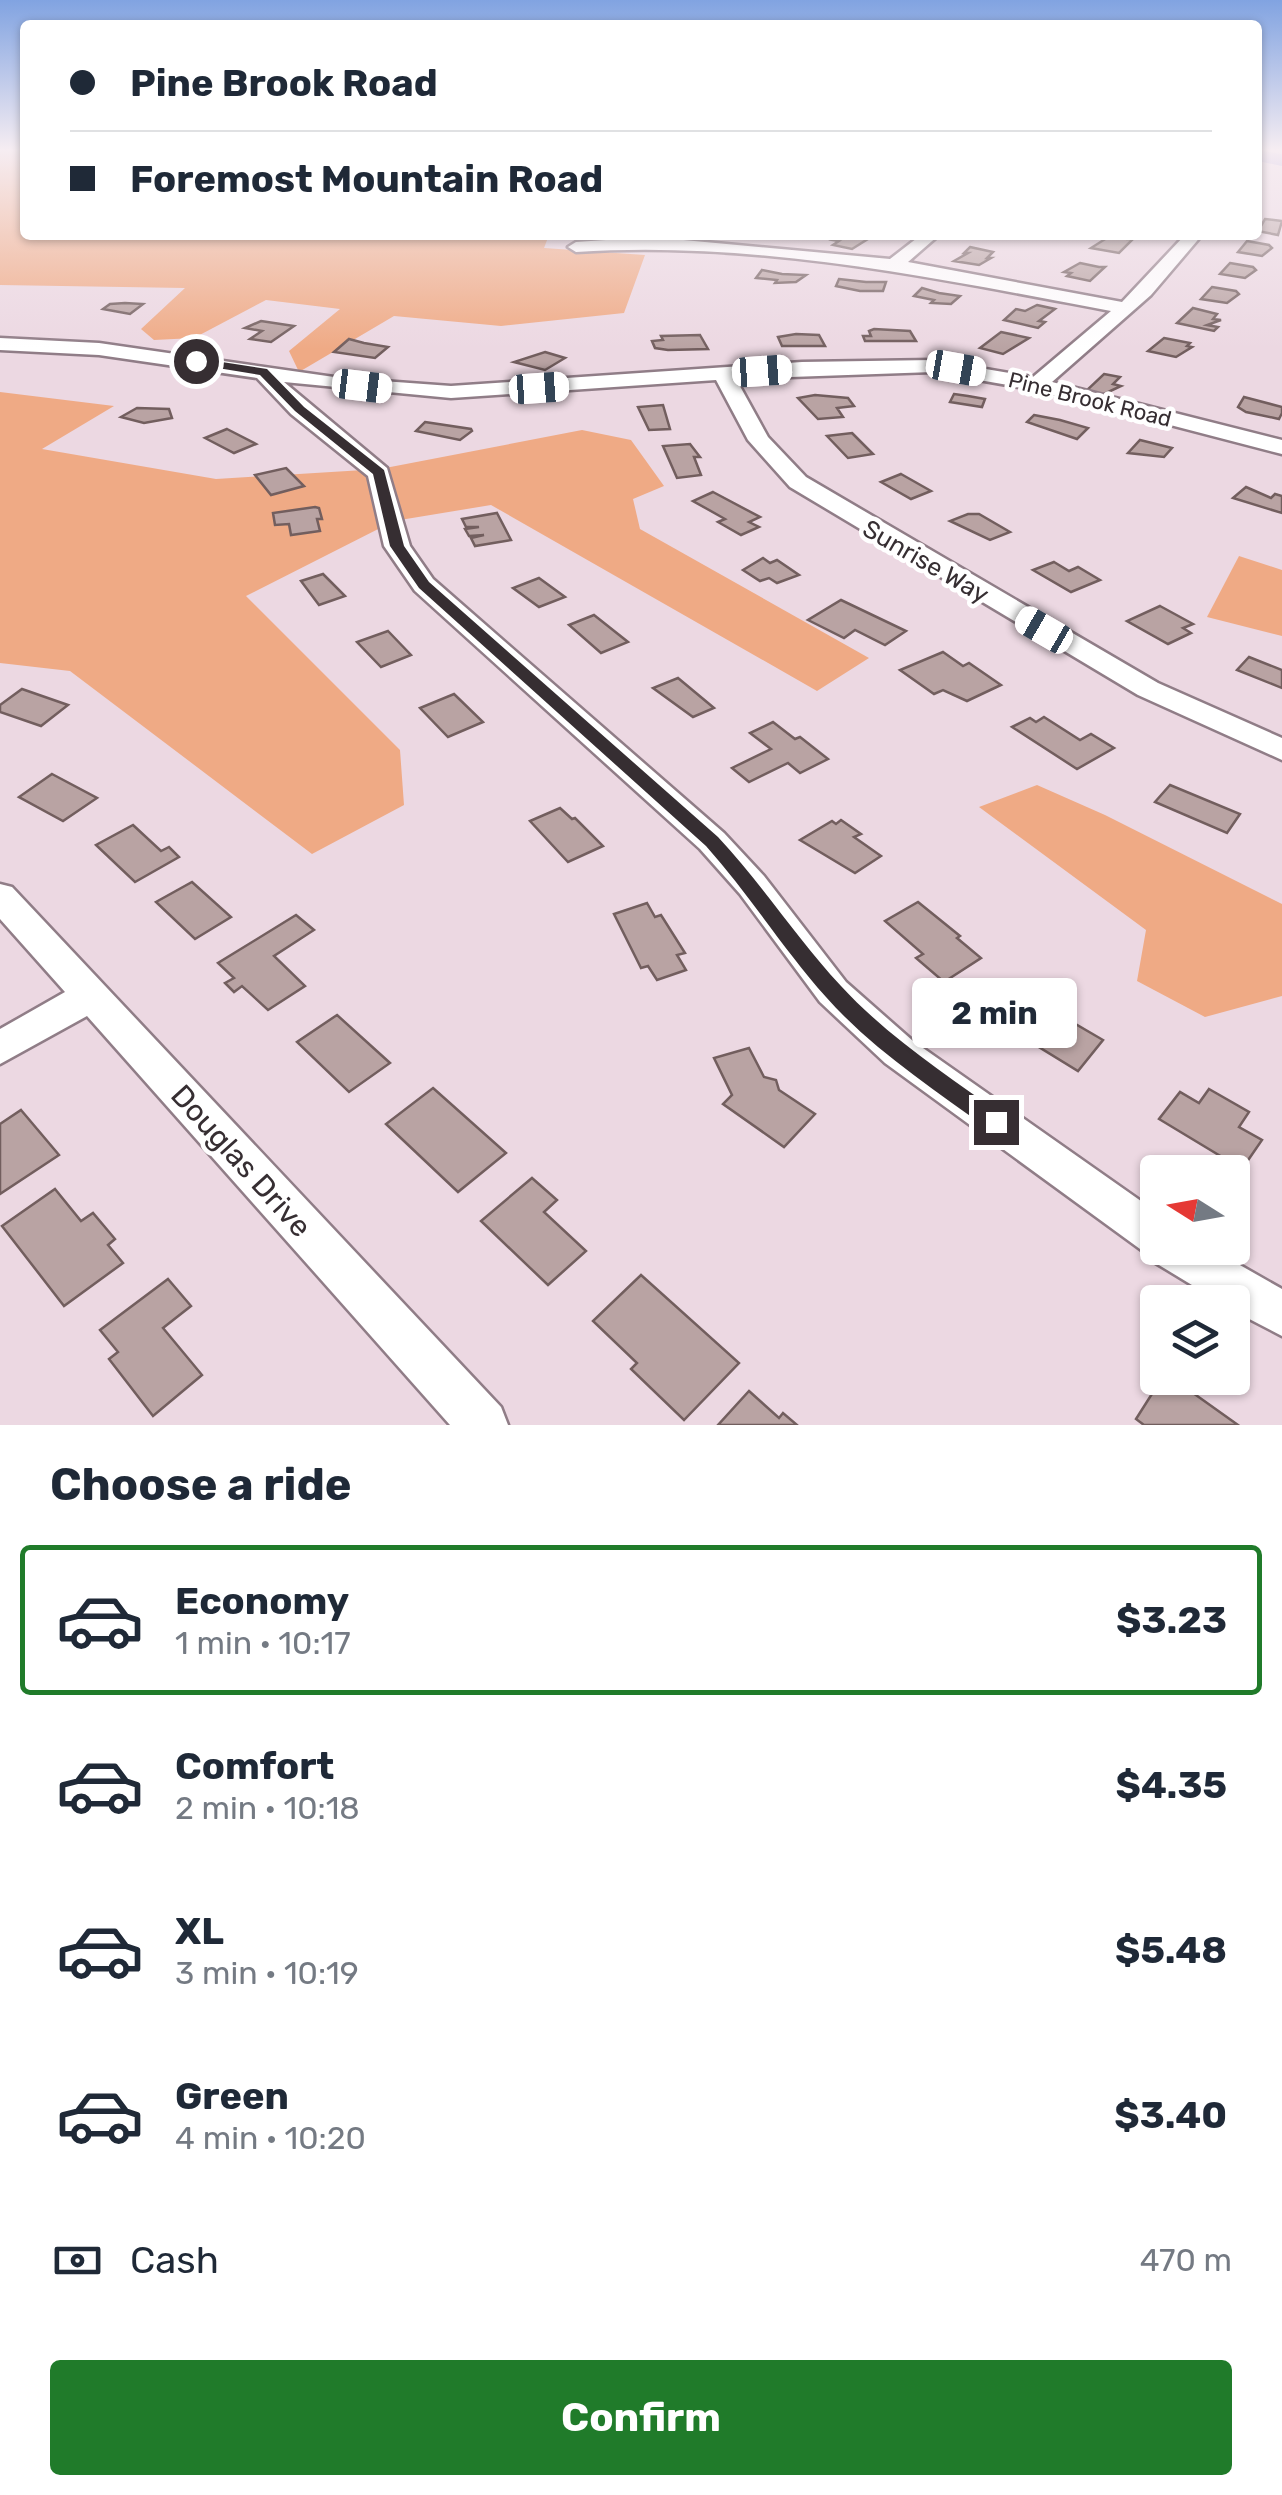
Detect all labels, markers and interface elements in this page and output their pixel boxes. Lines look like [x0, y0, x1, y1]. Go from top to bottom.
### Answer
text: Pine Brook Road [130, 60, 438, 106]
text: Foremost Mountain Road [130, 156, 603, 202]
route start [174, 339, 219, 384]
car [924, 348, 988, 388]
car [731, 354, 793, 388]
street label: Pine Brook Road [1005, 366, 1174, 433]
car [330, 367, 394, 405]
car [508, 371, 570, 405]
street label: Sunrise Way [858, 514, 994, 609]
car [1011, 602, 1077, 658]
callout: 2 min [914, 977, 1078, 1047]
text: 2 min [951, 994, 1038, 1032]
street label: Douglas Drive [163, 1077, 319, 1245]
route end [974, 1100, 1019, 1145]
north arrow [1140, 1155, 1250, 1265]
map controls [1140, 1155, 1250, 1395]
button: layers [1140, 1285, 1250, 1395]
text: Choose a ride [50, 1458, 352, 1511]
icon: car [55, 1575, 145, 1665]
text: Economy [175, 1578, 349, 1624]
text: $3.23 [1116, 1597, 1227, 1643]
text: 1 min · 10:17 [175, 1624, 351, 1662]
icon: car [55, 1740, 145, 1830]
text: Comfort [175, 1743, 334, 1789]
text: $4.35 [1116, 1762, 1227, 1808]
text: 2 min · 10:18 [175, 1789, 360, 1827]
icon: car [55, 1905, 145, 1995]
text: XL [175, 1908, 224, 1954]
text: $5.48 [1115, 1927, 1227, 1973]
text: 3 min · 10:19 [175, 1954, 359, 1992]
icon: car [55, 2070, 145, 2160]
text: Green [175, 2073, 289, 2119]
text: $3.40 [1114, 2092, 1227, 2138]
text: 4 min · 10:20 [175, 2119, 366, 2157]
icon: cash [50, 2233, 105, 2288]
text: Cash [130, 2237, 219, 2283]
text: 470 m [1140, 2241, 1232, 2279]
button: Confirm [50, 2360, 1232, 2475]

